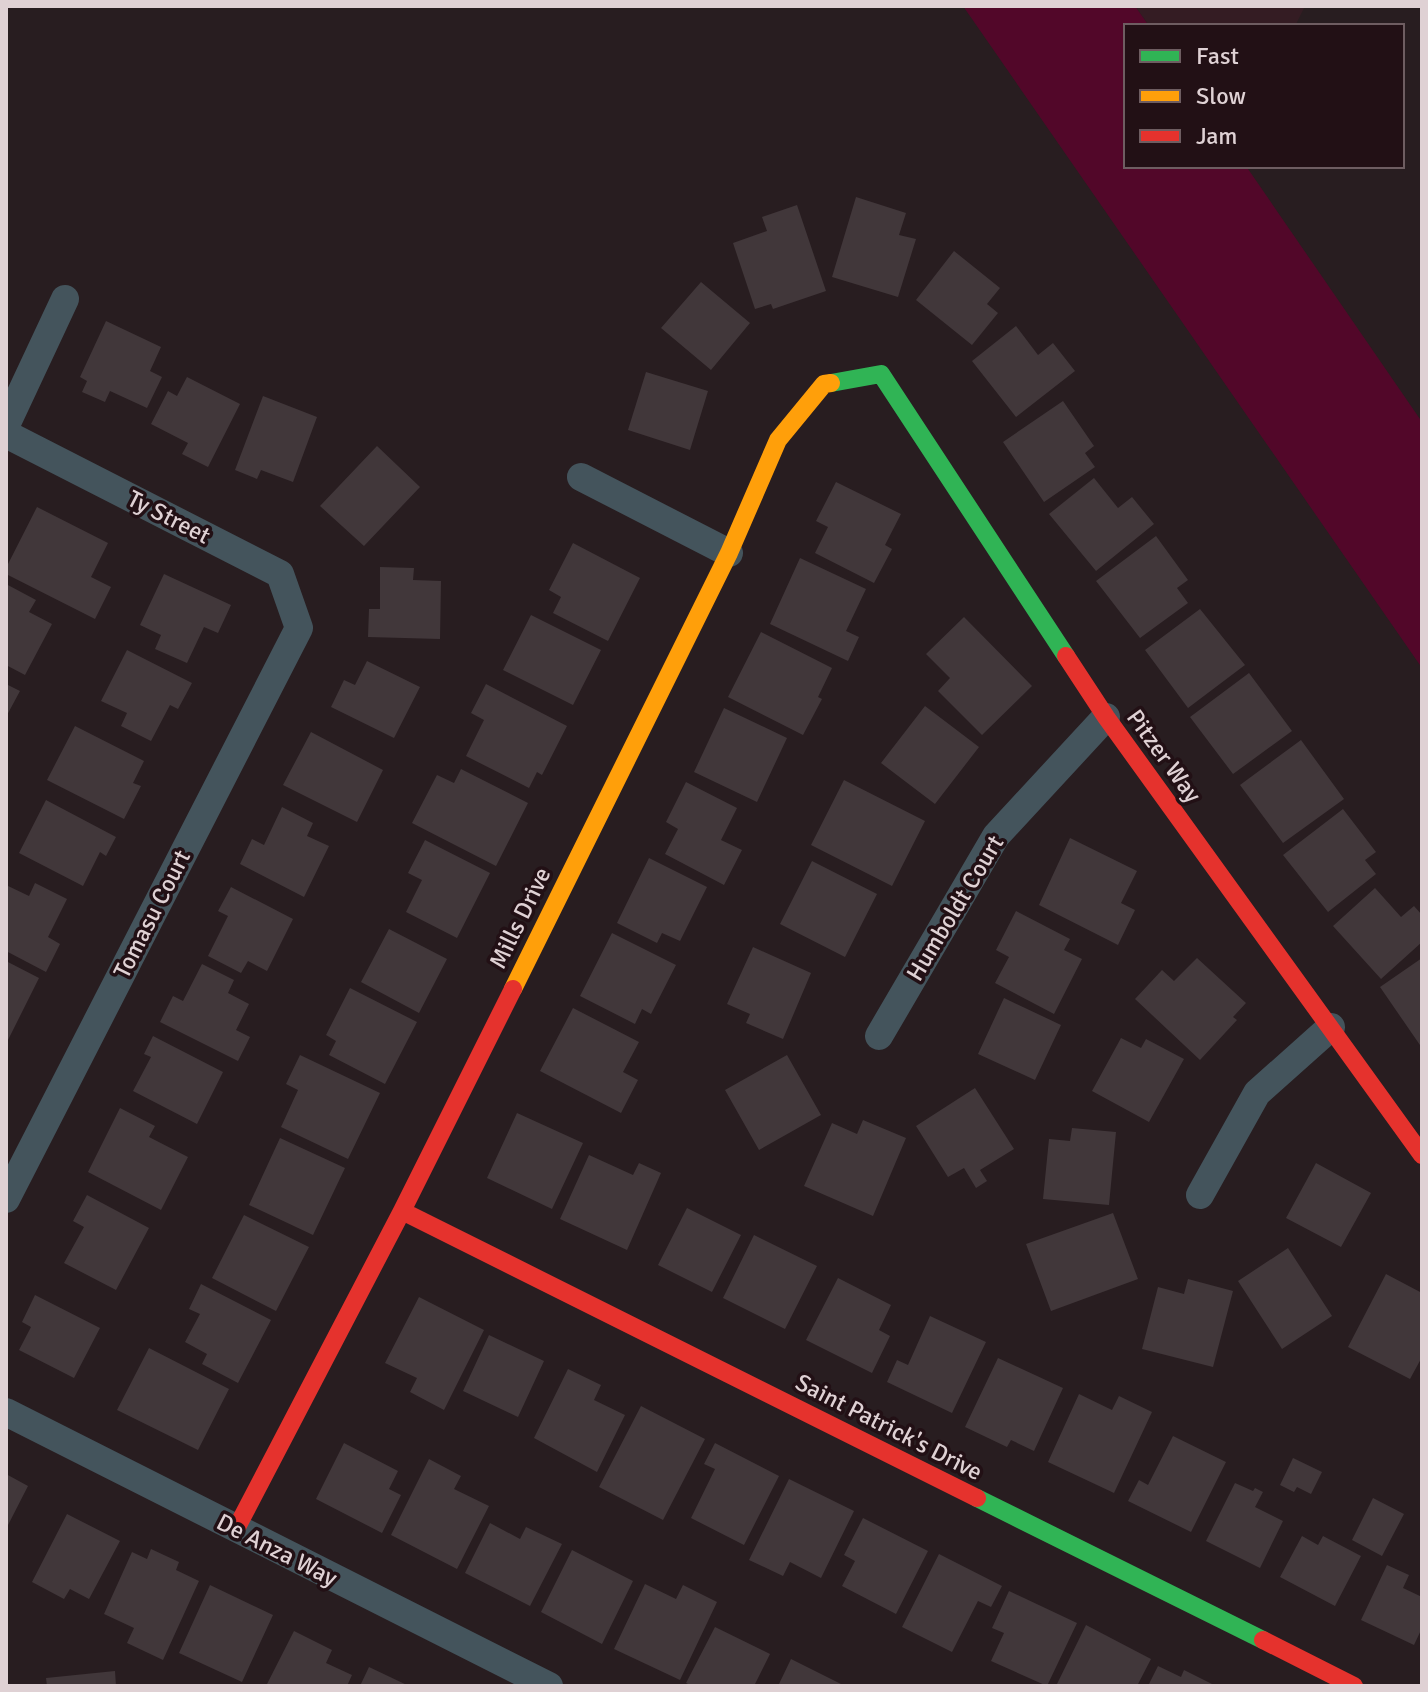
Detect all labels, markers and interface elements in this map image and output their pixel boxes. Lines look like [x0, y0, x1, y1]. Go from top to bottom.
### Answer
legend [1124, 24, 1404, 168]
text: Fast [1196, 41, 1239, 71]
text: Slow [1196, 81, 1246, 111]
text: Jam [1196, 121, 1237, 151]
street label: Ty Street [122, 483, 216, 551]
street label: Pitzer Way [1120, 704, 1208, 808]
street label: Humboldt Court [900, 830, 1010, 986]
street label: Tomasu Court [107, 845, 197, 983]
street label: Mills Drive [483, 862, 557, 974]
street label: Saint Patrick's Drive [791, 1367, 987, 1487]
street label: De Anza Way [212, 1507, 342, 1593]

